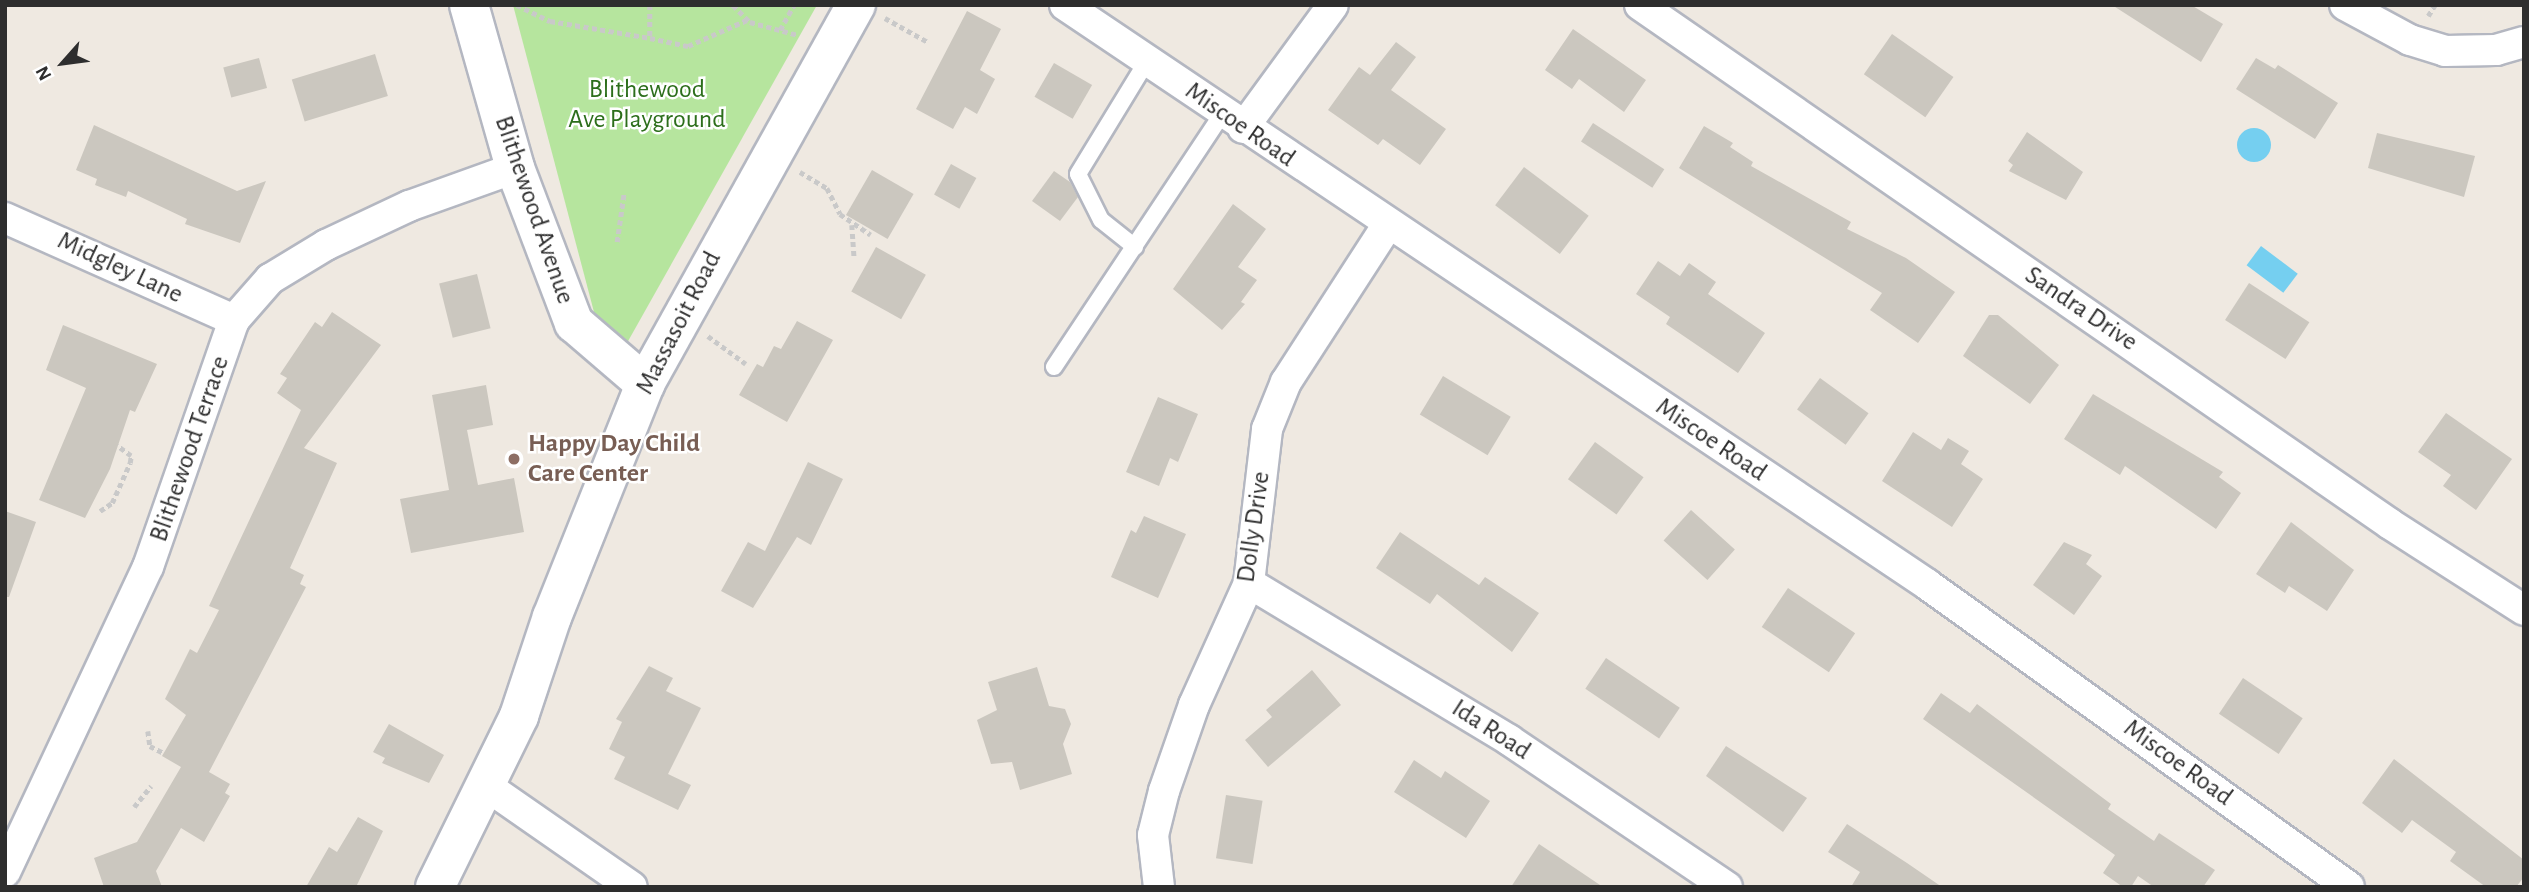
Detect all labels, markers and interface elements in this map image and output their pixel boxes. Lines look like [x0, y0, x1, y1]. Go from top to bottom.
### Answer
north arrow [28, 28, 98, 98]
text: N [33, 63, 56, 83]
park label: Blithewood Ave Playground [568, 74, 726, 136]
street label: Miscoe Road [1179, 76, 1301, 174]
street label: Blithewood Avenue [487, 112, 581, 308]
street label: Midgley Lane [52, 225, 188, 311]
street label: Massasoit Road [630, 246, 728, 400]
street label: Sandra Drive [2019, 260, 2143, 358]
street label: Blithewood Terrace [144, 352, 236, 546]
street label: Miscoe Road [1650, 392, 1772, 488]
place label: Happy Day Child Care Center [528, 428, 700, 490]
marker: Happy Day Child Care Center [506, 451, 522, 467]
street label: Dolly Drive [1231, 469, 1277, 585]
street label: Ida Road [1446, 693, 1536, 767]
street label: Miscoe Road [2117, 713, 2239, 813]

